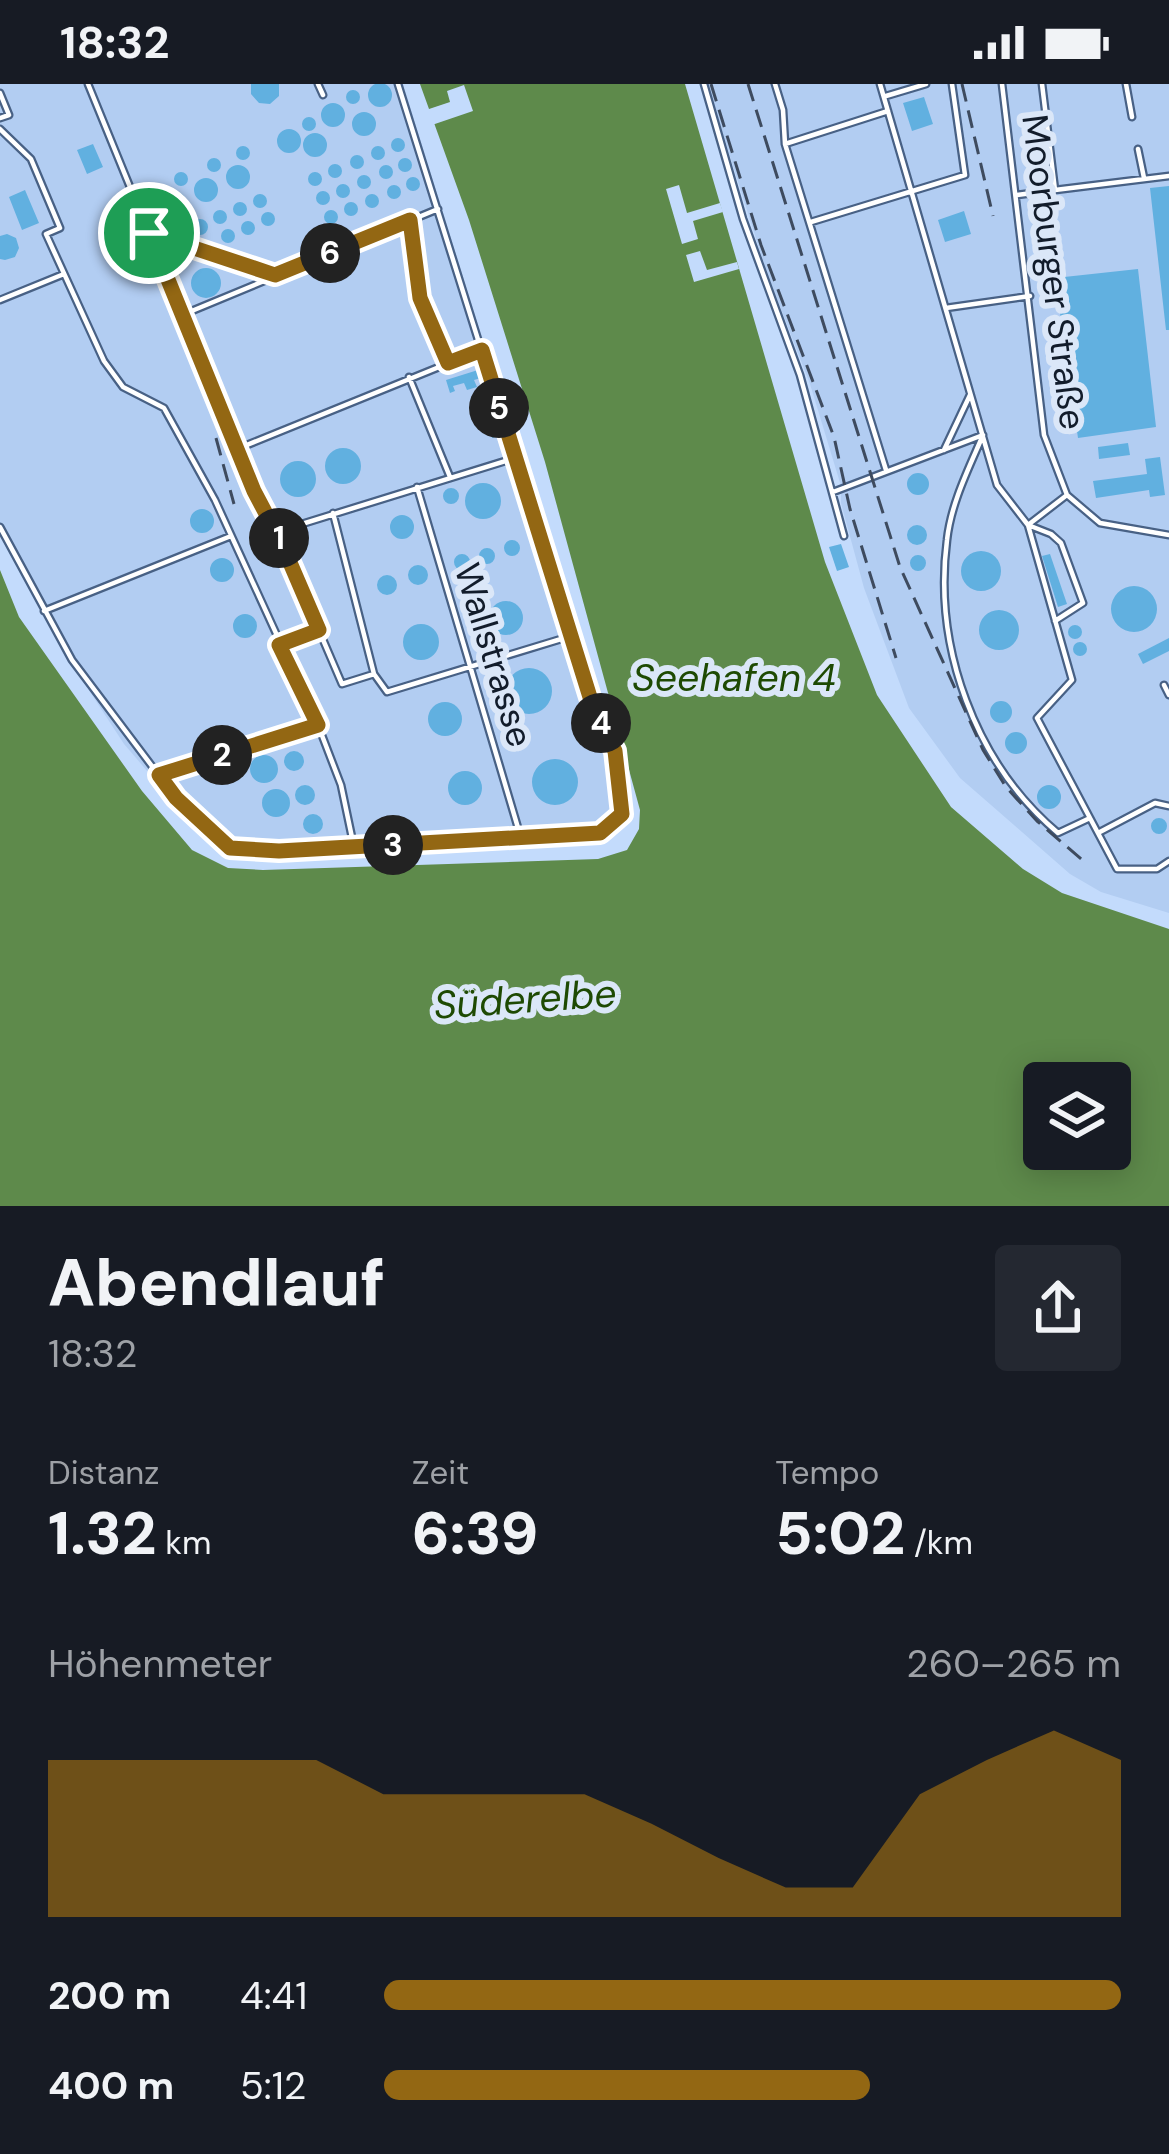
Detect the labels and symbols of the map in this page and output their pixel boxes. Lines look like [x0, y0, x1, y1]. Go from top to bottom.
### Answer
street label: Moorburger Straße [1011, 112, 1097, 432]
pin [98, 182, 200, 284]
pin: 6 [300, 223, 360, 283]
pin: 5 [469, 378, 529, 438]
pin: 1 [249, 508, 309, 568]
street label: Wallstrasse [444, 557, 544, 753]
water label: Seehafen 4 [632, 652, 836, 703]
pin: 4 [571, 693, 631, 753]
pin: 2 [192, 725, 252, 785]
pin: 3 [363, 815, 423, 875]
water label: Süderelbe [432, 967, 618, 1031]

